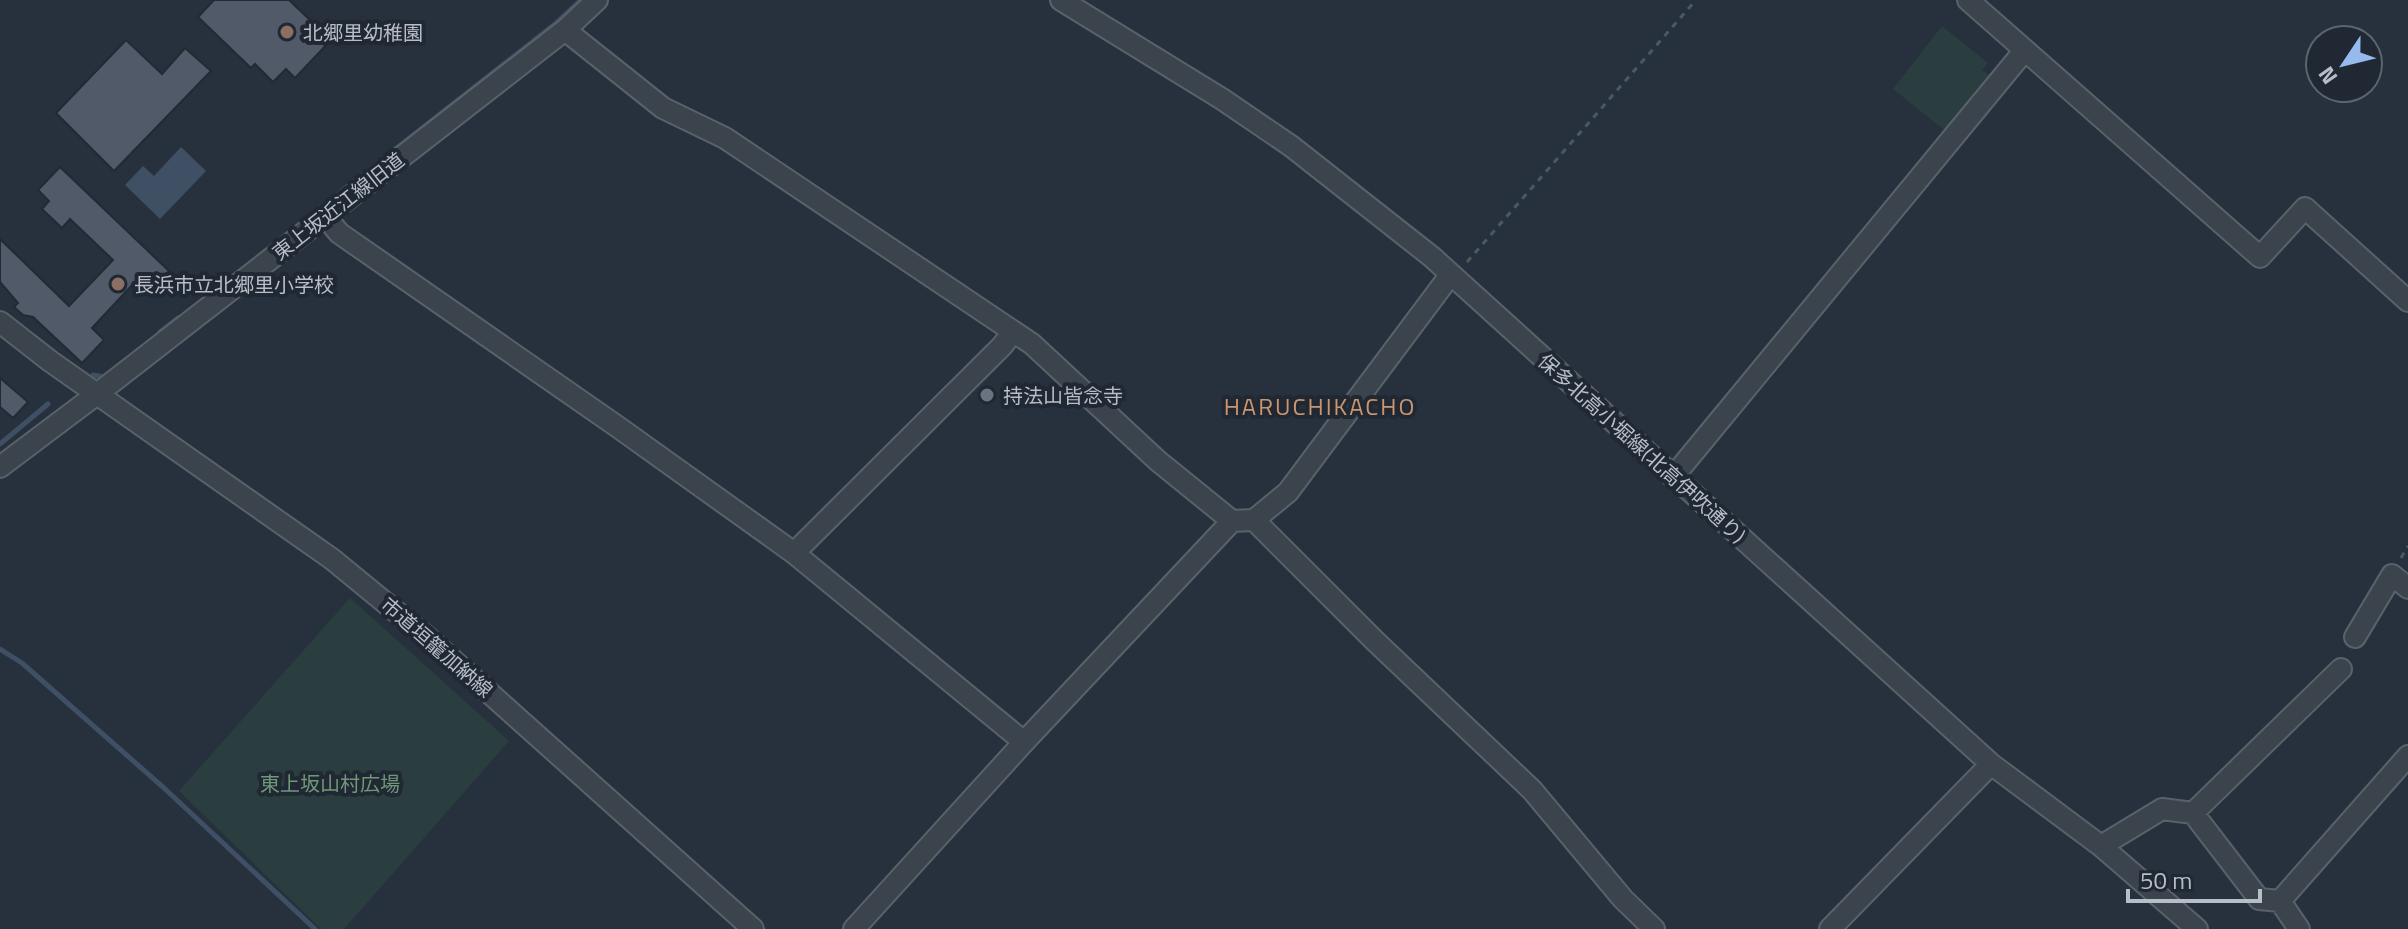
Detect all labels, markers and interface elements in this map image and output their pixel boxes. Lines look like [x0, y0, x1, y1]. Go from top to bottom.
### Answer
place label: 北郷里幼稚園 [303, 17, 423, 48]
marker: 北郷里幼稚園 [278, 23, 296, 41]
north arrow [2304, 24, 2384, 104]
text: N [2309, 59, 2346, 91]
street label: 東上坂近江線旧道 [265, 145, 411, 267]
place label: 長浜市立北郷里小学校 [134, 269, 334, 300]
marker: 長浜市立北郷里小学校 [109, 275, 127, 293]
street label: 保多北高小堀線(北高伊吹通り) [1531, 346, 1753, 550]
place label: 持法山皆念寺 [1003, 380, 1123, 411]
marker: 持法山皆念寺 [978, 386, 996, 404]
district label: HARUCHIKACHO [1224, 388, 1416, 424]
street label: 市道垣籠加納線 [374, 589, 500, 705]
park label: 東上坂山村広場 [260, 768, 400, 799]
scale bar [2128, 853, 2260, 903]
text: 50 m [2140, 862, 2192, 898]

